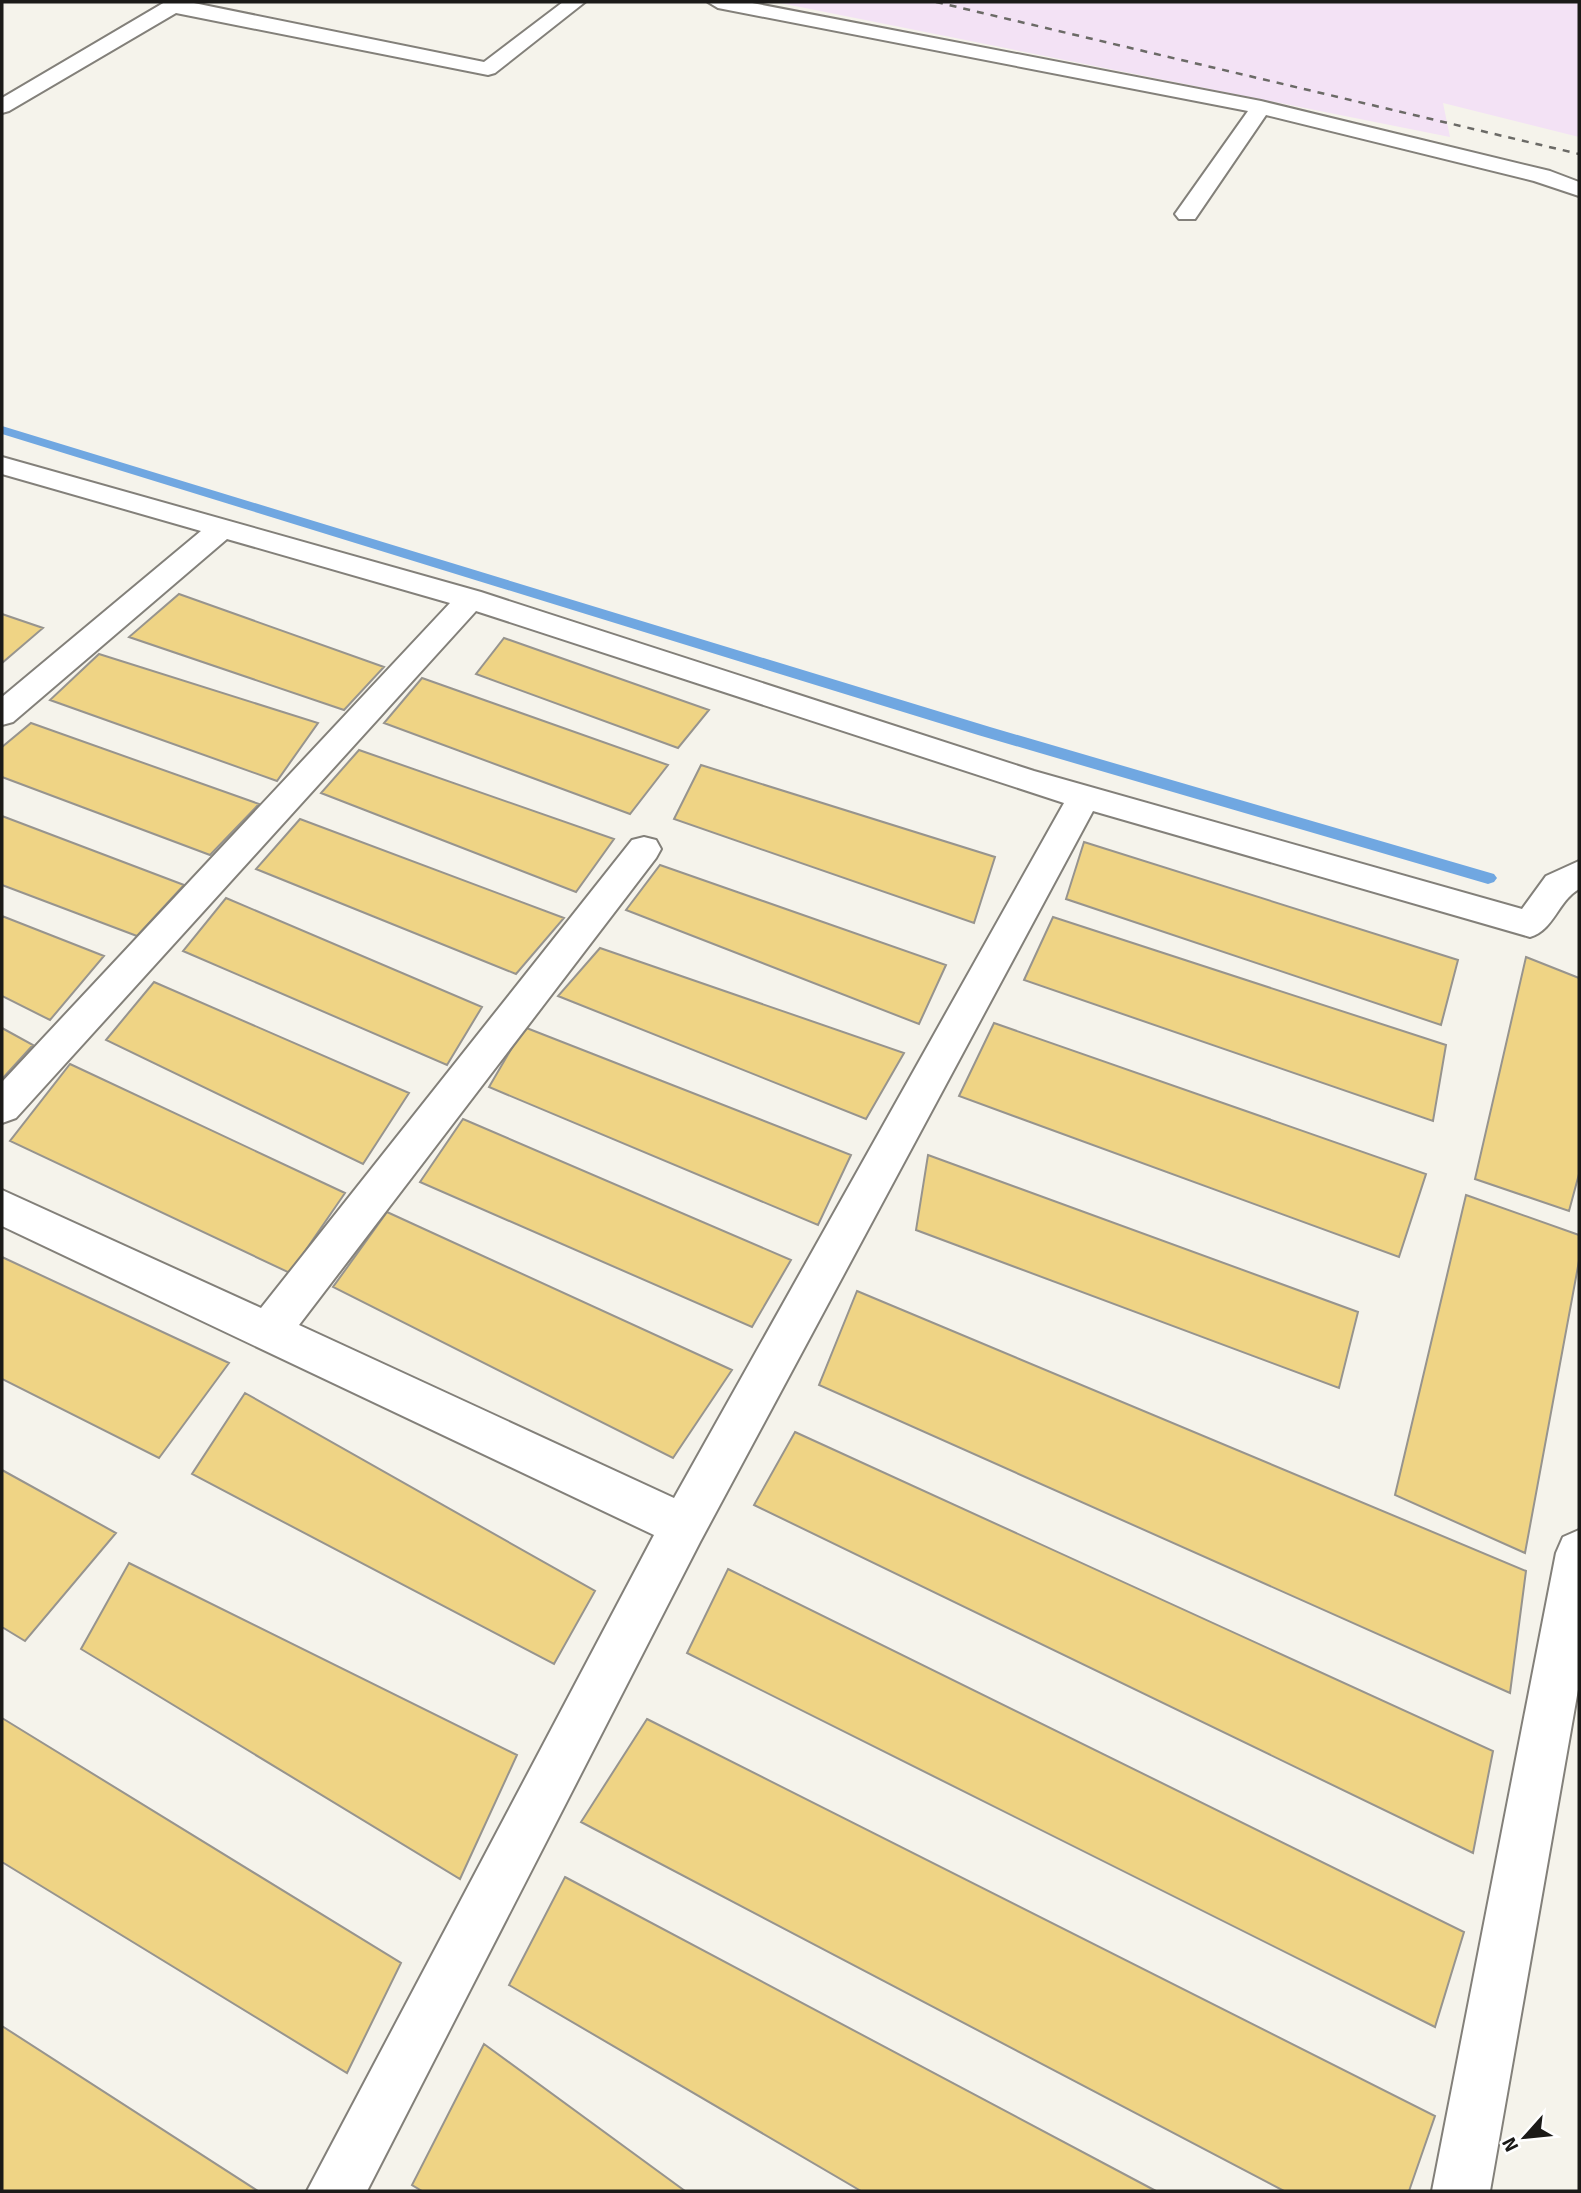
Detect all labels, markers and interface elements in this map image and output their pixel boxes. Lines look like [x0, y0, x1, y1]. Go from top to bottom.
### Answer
north arrow [1490, 2102, 1560, 2172]
text: N [1497, 2133, 1524, 2156]

